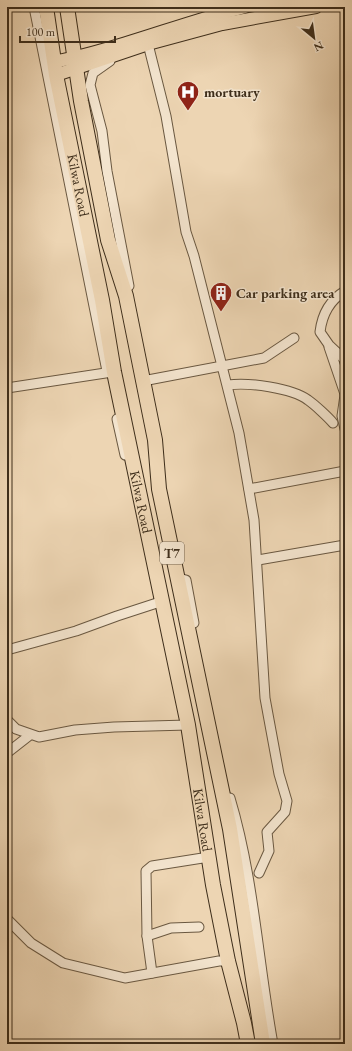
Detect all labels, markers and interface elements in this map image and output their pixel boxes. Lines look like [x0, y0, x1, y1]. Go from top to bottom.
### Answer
scale bar [20, 18, 115, 44]
north arrow [294, 18, 334, 58]
text: 100 m [26, 24, 56, 40]
text: N [311, 38, 326, 55]
hospital icon: mortuary [175, 79, 201, 112]
place label: mortuary [204, 83, 260, 101]
street label: Kilwa Road [63, 152, 94, 219]
building icon: Car parking area [208, 280, 234, 313]
place label: Car parking area [236, 284, 335, 302]
street label: Kilwa Road [126, 469, 157, 536]
road number: T7 [160, 542, 184, 564]
street label: Kilwa Road [189, 787, 217, 853]

